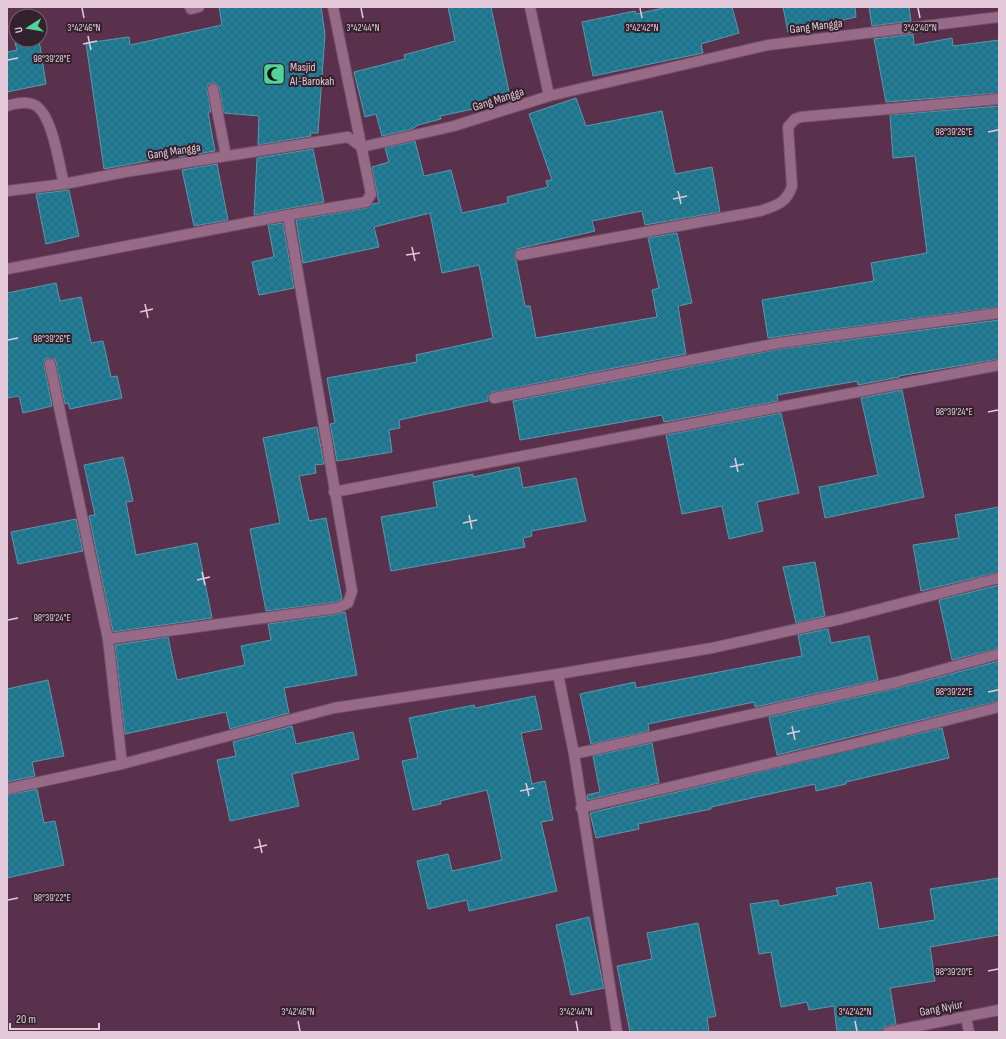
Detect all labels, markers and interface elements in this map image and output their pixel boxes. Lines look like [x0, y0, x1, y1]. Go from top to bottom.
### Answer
north arrow [8, 8, 48, 48]
street label: Gang Mangga [789, 16, 844, 37]
text: 3°42'46"N [67, 22, 101, 34]
text: 3°42'44"N [346, 22, 380, 34]
text: 3°42'42"N [625, 22, 659, 34]
text: 3°42'40"N [903, 22, 937, 34]
text: U [12, 26, 26, 34]
text: 98°39'28"E [33, 53, 71, 65]
place label: Masjid Al-Barokah [289, 60, 335, 89]
mosque icon: Masjid Al-Barokah [261, 61, 287, 87]
street label: Gang Mangga [470, 84, 526, 115]
text: 98°39'26"E [935, 126, 973, 138]
street label: Gang Mangga [147, 140, 202, 163]
text: 98°39'26"E [33, 333, 71, 345]
text: 98°39'24"E [935, 406, 973, 418]
text: 98°39'24"E [33, 612, 71, 624]
text: 98°39'22"E [935, 686, 973, 698]
text: 98°39'22"E [33, 892, 71, 904]
text: 98°39'20"E [935, 966, 973, 978]
street label: Gang Nyiur [918, 997, 965, 1020]
scale bar [10, 1005, 99, 1031]
text: 3°42'46"N [281, 1006, 315, 1018]
text: 3°42'44"N [559, 1006, 593, 1018]
text: 3°42'42"N [838, 1006, 872, 1018]
text: 20 m [16, 1012, 36, 1027]

